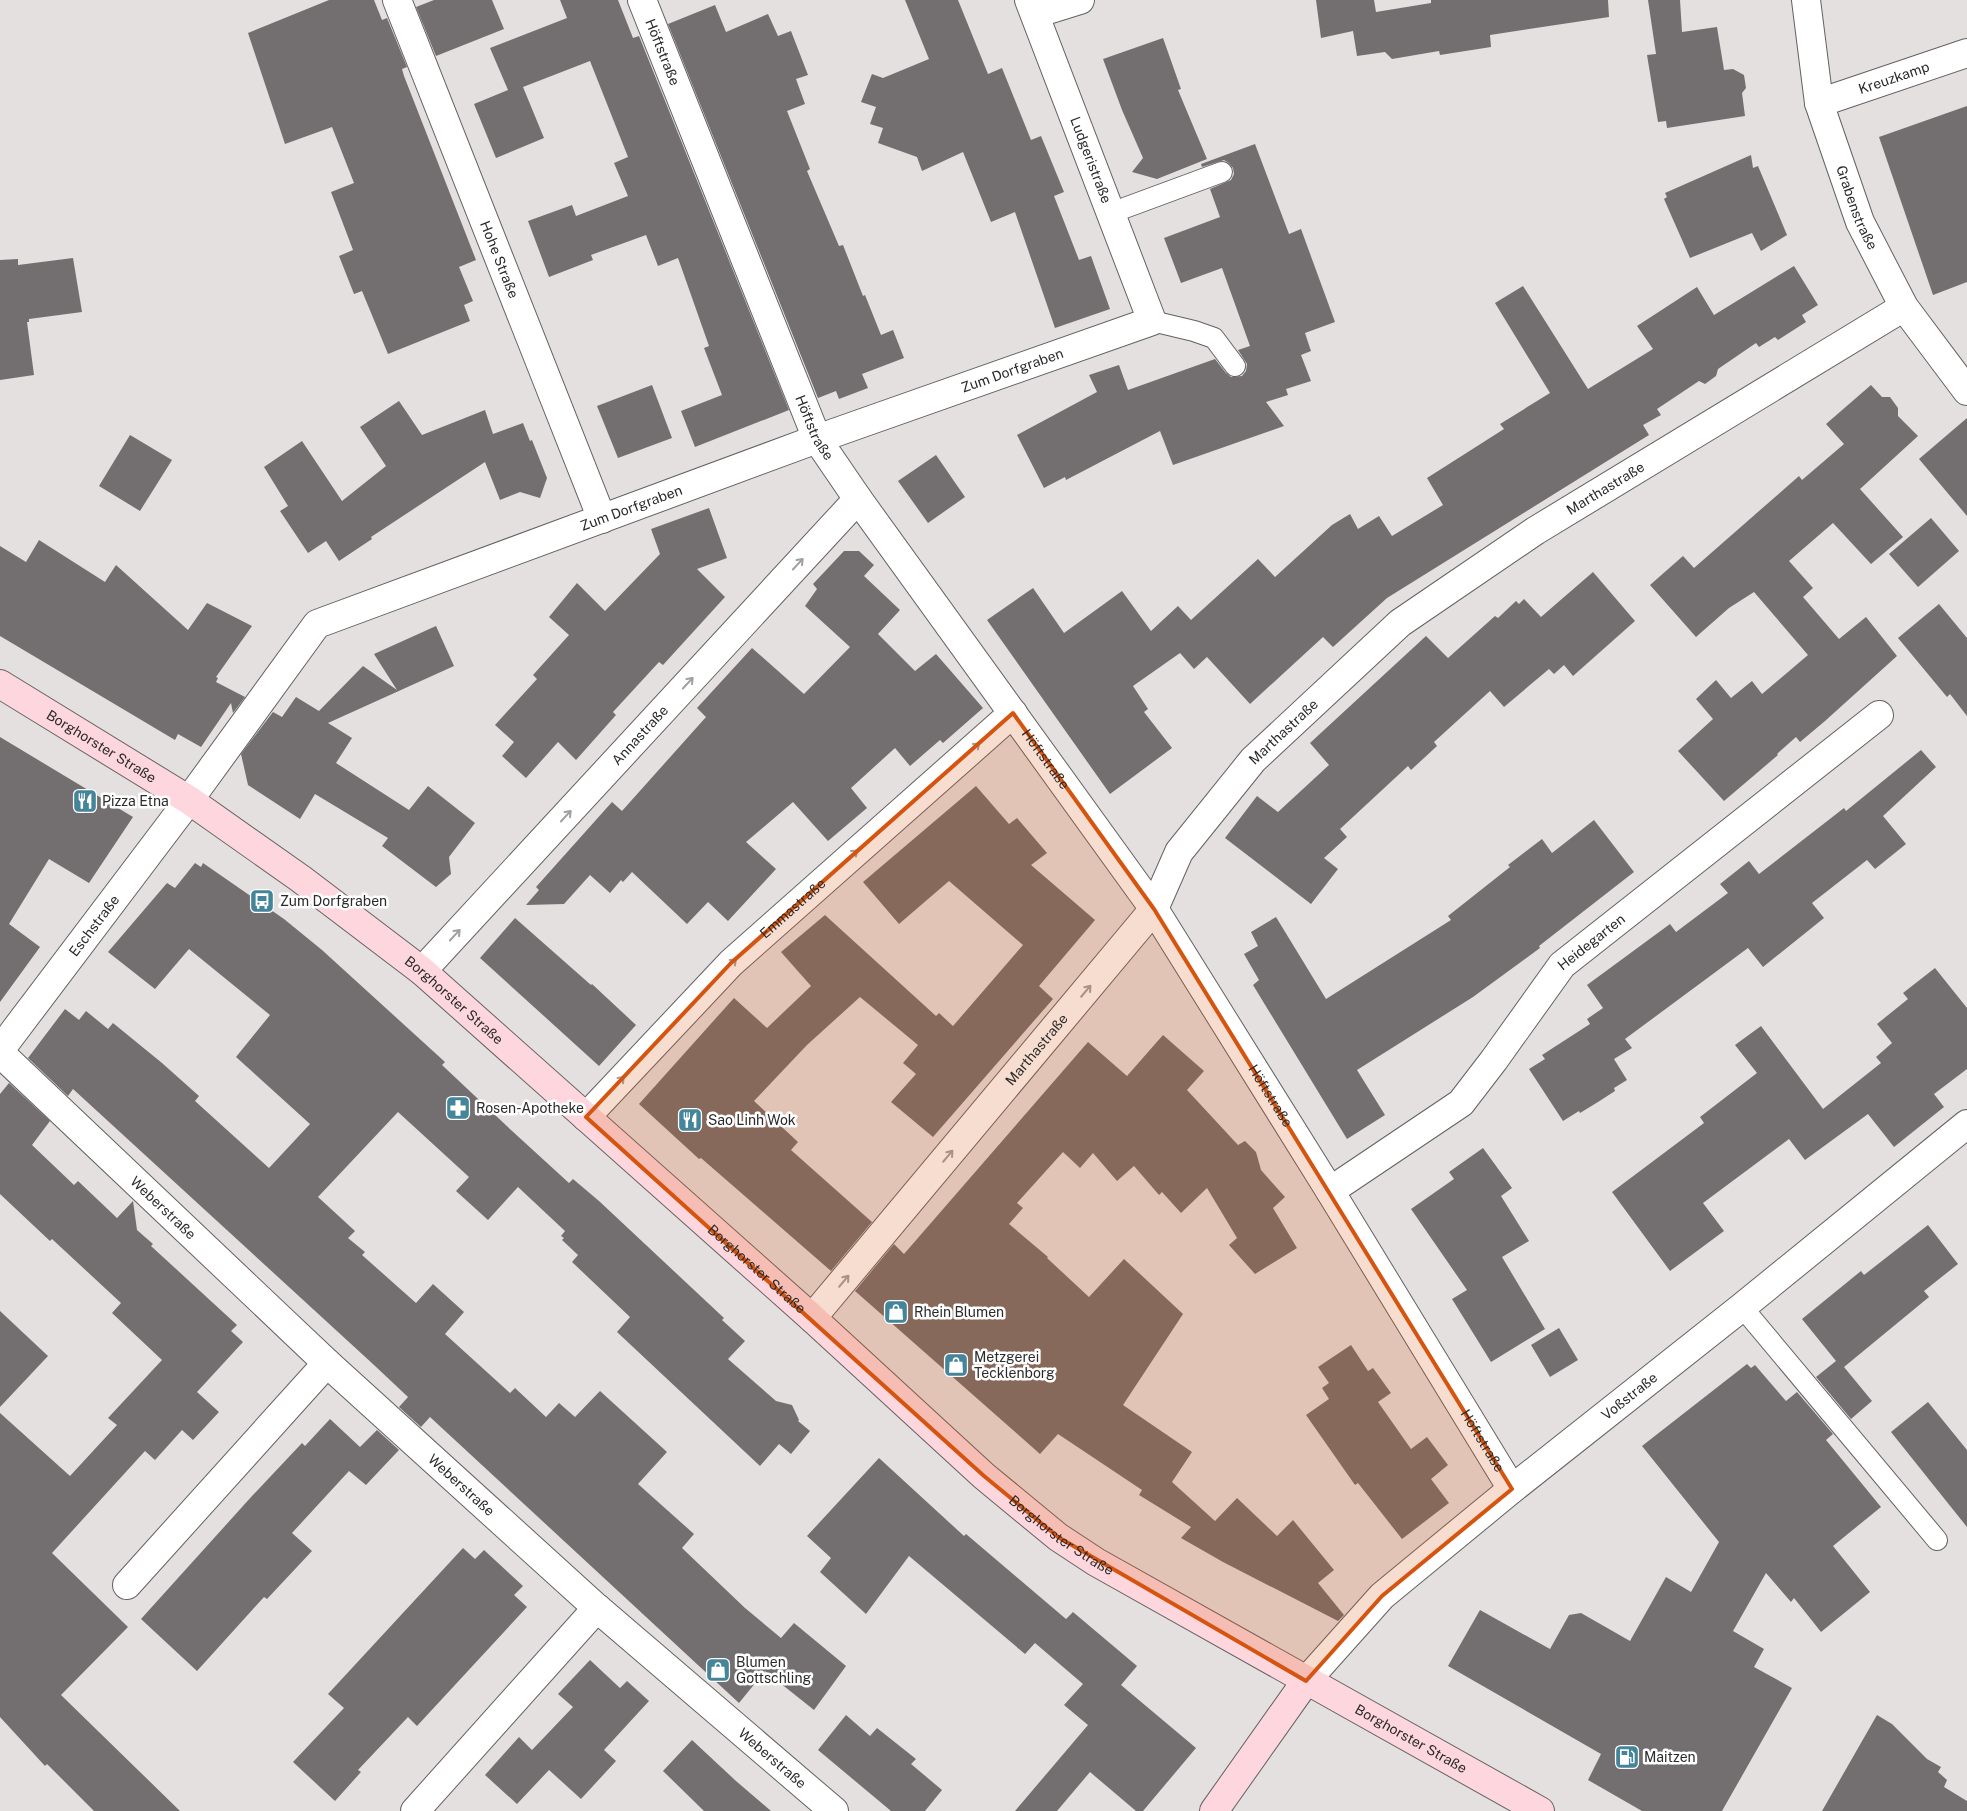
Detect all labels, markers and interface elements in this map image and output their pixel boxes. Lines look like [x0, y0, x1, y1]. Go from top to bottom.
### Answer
street label: Höftstraße [642, 16, 683, 88]
street label: Kreuzkamp [1856, 58, 1931, 97]
street label: Ludgeristraße [1067, 114, 1115, 206]
street label: Grabenstraße [1833, 163, 1881, 252]
street label: Hohe Straße [477, 219, 522, 300]
street label: Zum Dorfgraben [959, 345, 1065, 396]
street label: Höftstraße [792, 393, 837, 463]
street label: Marthastraße [1563, 459, 1647, 518]
street label: Zum Dorfgraben [578, 482, 684, 534]
one-way arrow [792, 558, 804, 570]
one-way arrow [682, 677, 694, 690]
street label: Marthastraße [1246, 696, 1321, 768]
street label: Annastraße [608, 702, 671, 768]
street label: Borghorster Straße [44, 707, 159, 786]
street label: Höftstraße [1019, 726, 1073, 792]
one-way arrow [967, 742, 980, 753]
restaurant icon: Pizza Etna [72, 788, 98, 814]
place label: Pizza Etna [102, 793, 169, 809]
one-way arrow [560, 809, 571, 822]
one-way arrow [845, 850, 858, 861]
street label: Emmastraße [757, 875, 829, 941]
bus stop icon: Zum Dorfgraben [249, 888, 275, 914]
street label: Eschstraße [66, 892, 122, 959]
place label: Zum Dorfgraben [280, 893, 387, 909]
street label: Heidegarten [1554, 911, 1628, 973]
one-way arrow [449, 929, 461, 941]
street label: Borghorster Straße [402, 953, 507, 1047]
one-way arrow [725, 957, 737, 970]
one-way arrow [1080, 985, 1091, 998]
street label: Marthastraße [1002, 1010, 1071, 1088]
street label: Höftstraße [1245, 1062, 1296, 1130]
one-way arrow [613, 1075, 625, 1088]
pharmacy icon: Rosen-Apotheke [445, 1095, 471, 1121]
place label: Rosen-Apotheke [476, 1100, 584, 1116]
restaurant icon: Sao Linh Wok [677, 1107, 703, 1133]
place label: Sao Linh Wok [708, 1112, 796, 1128]
one-way arrow [942, 1150, 953, 1163]
street label: Weberstraße [127, 1173, 199, 1243]
street label: Borghorster Straße [705, 1221, 809, 1317]
one-way arrow [838, 1274, 849, 1287]
shop icon: Rhein Blumen [883, 1299, 909, 1325]
place label: Rhein Blumen [914, 1304, 1004, 1320]
place label: Metzgerei Tecklenborg [974, 1349, 1055, 1381]
shop icon: Metzgerei Tecklenborg [943, 1352, 969, 1378]
street label: Voßstraße [1598, 1369, 1660, 1423]
street label: Höftstraße [1457, 1407, 1508, 1475]
street label: Weberstraße [425, 1451, 498, 1519]
street label: Borghorster Straße [1006, 1492, 1117, 1578]
place label: Blumen Gottschling [736, 1654, 812, 1686]
shop icon: Blumen Gottschling [705, 1657, 731, 1683]
street label: Borghorster Straße [1352, 1701, 1470, 1776]
street label: Weberstraße [735, 1725, 809, 1792]
fuel station icon: Maitzen [1614, 1744, 1640, 1770]
place label: Maitzen [1644, 1749, 1696, 1765]

